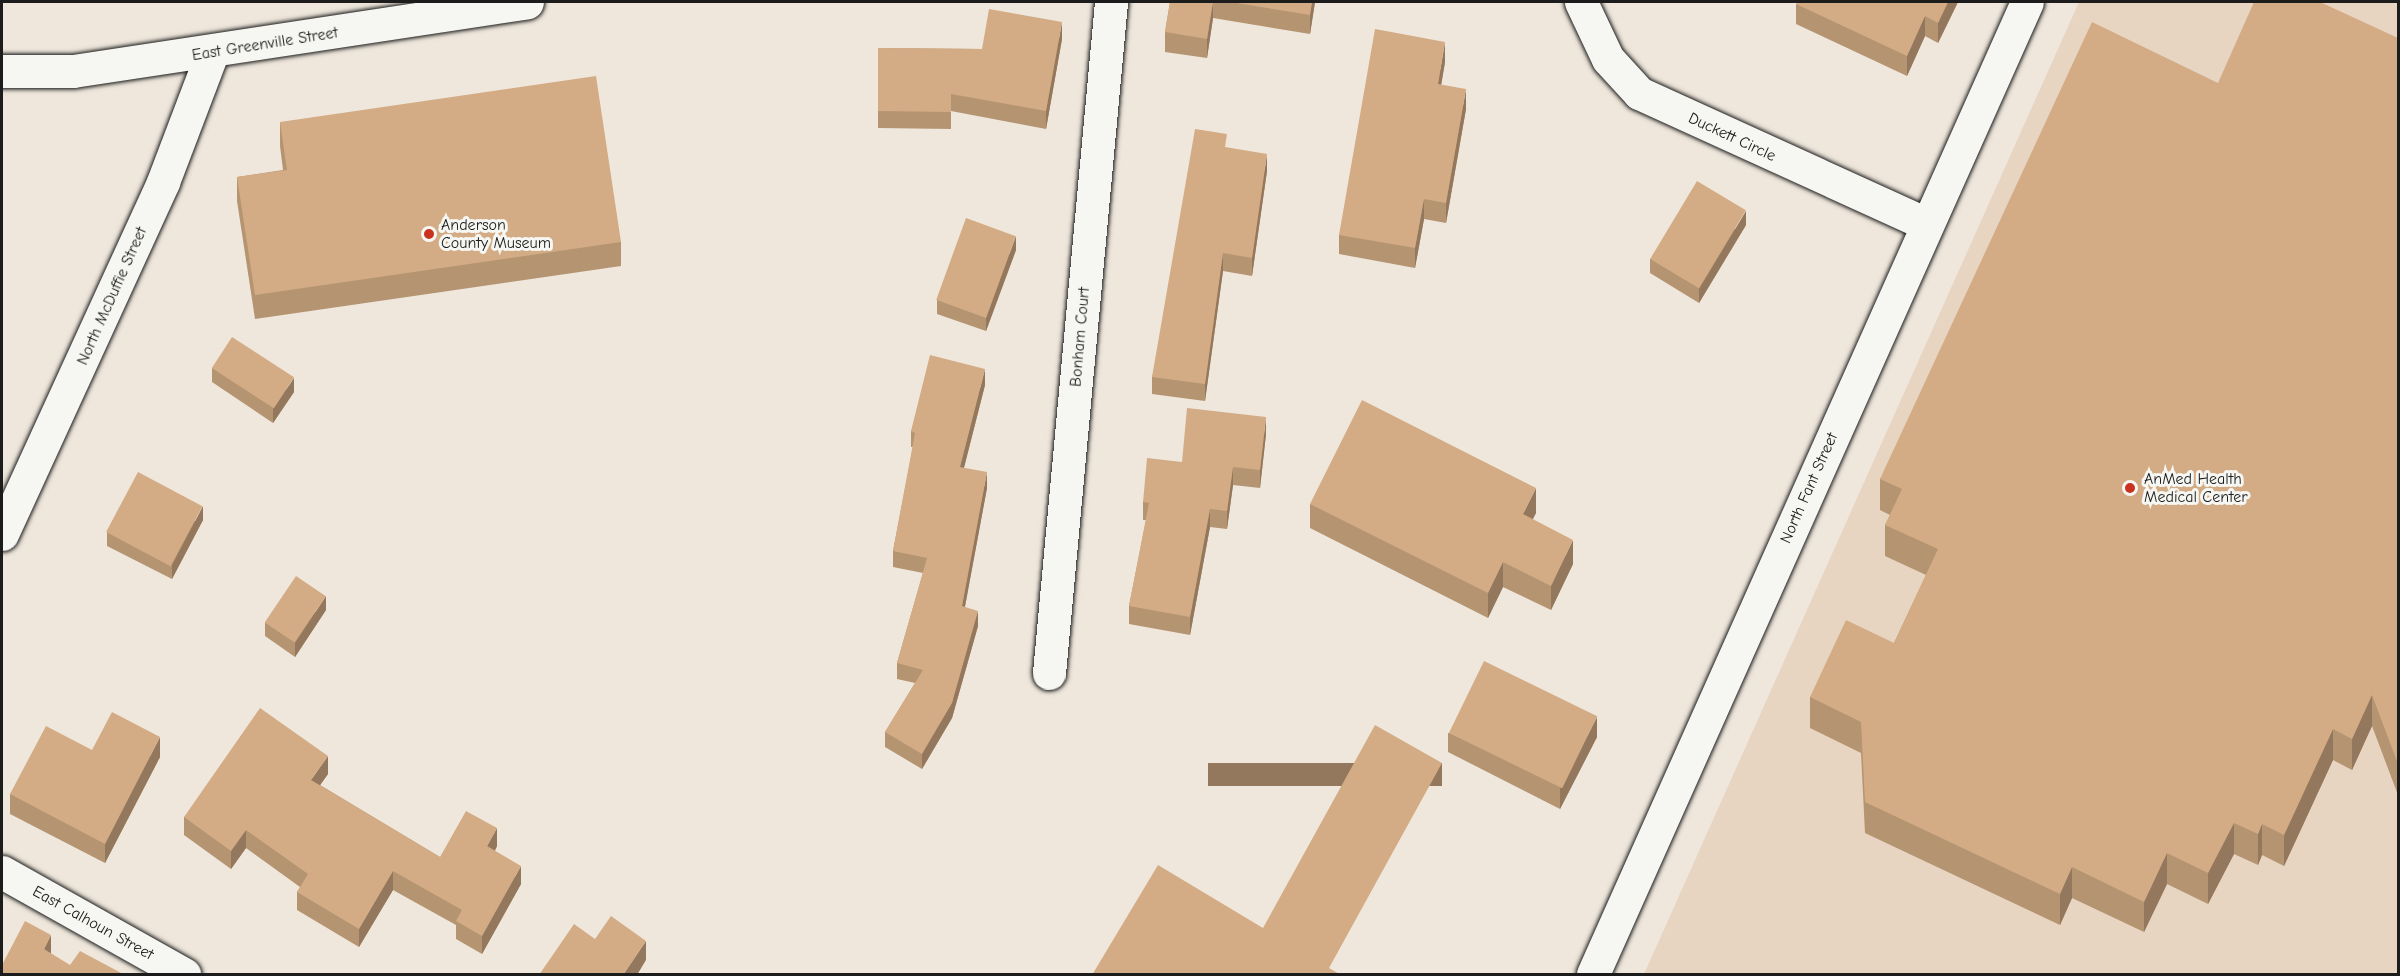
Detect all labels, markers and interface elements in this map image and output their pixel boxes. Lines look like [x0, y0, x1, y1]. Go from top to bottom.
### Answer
street label: East Greenville Street [191, 23, 339, 65]
street label: Duckett Circle [1685, 108, 1779, 166]
place label: Anderson County Museum [441, 215, 551, 253]
street label: North McDuffie Street [73, 224, 151, 368]
marker: Anderson County Museum [422, 227, 436, 241]
street label: Bonham Court [1066, 286, 1094, 388]
street label: North Fant Street [1776, 430, 1842, 546]
place label: AnMed Health Medical Center [2144, 469, 2248, 507]
marker: AnMed Health Medical Center [2121, 479, 2139, 497]
street label: East Calhoun Street [29, 882, 157, 964]

